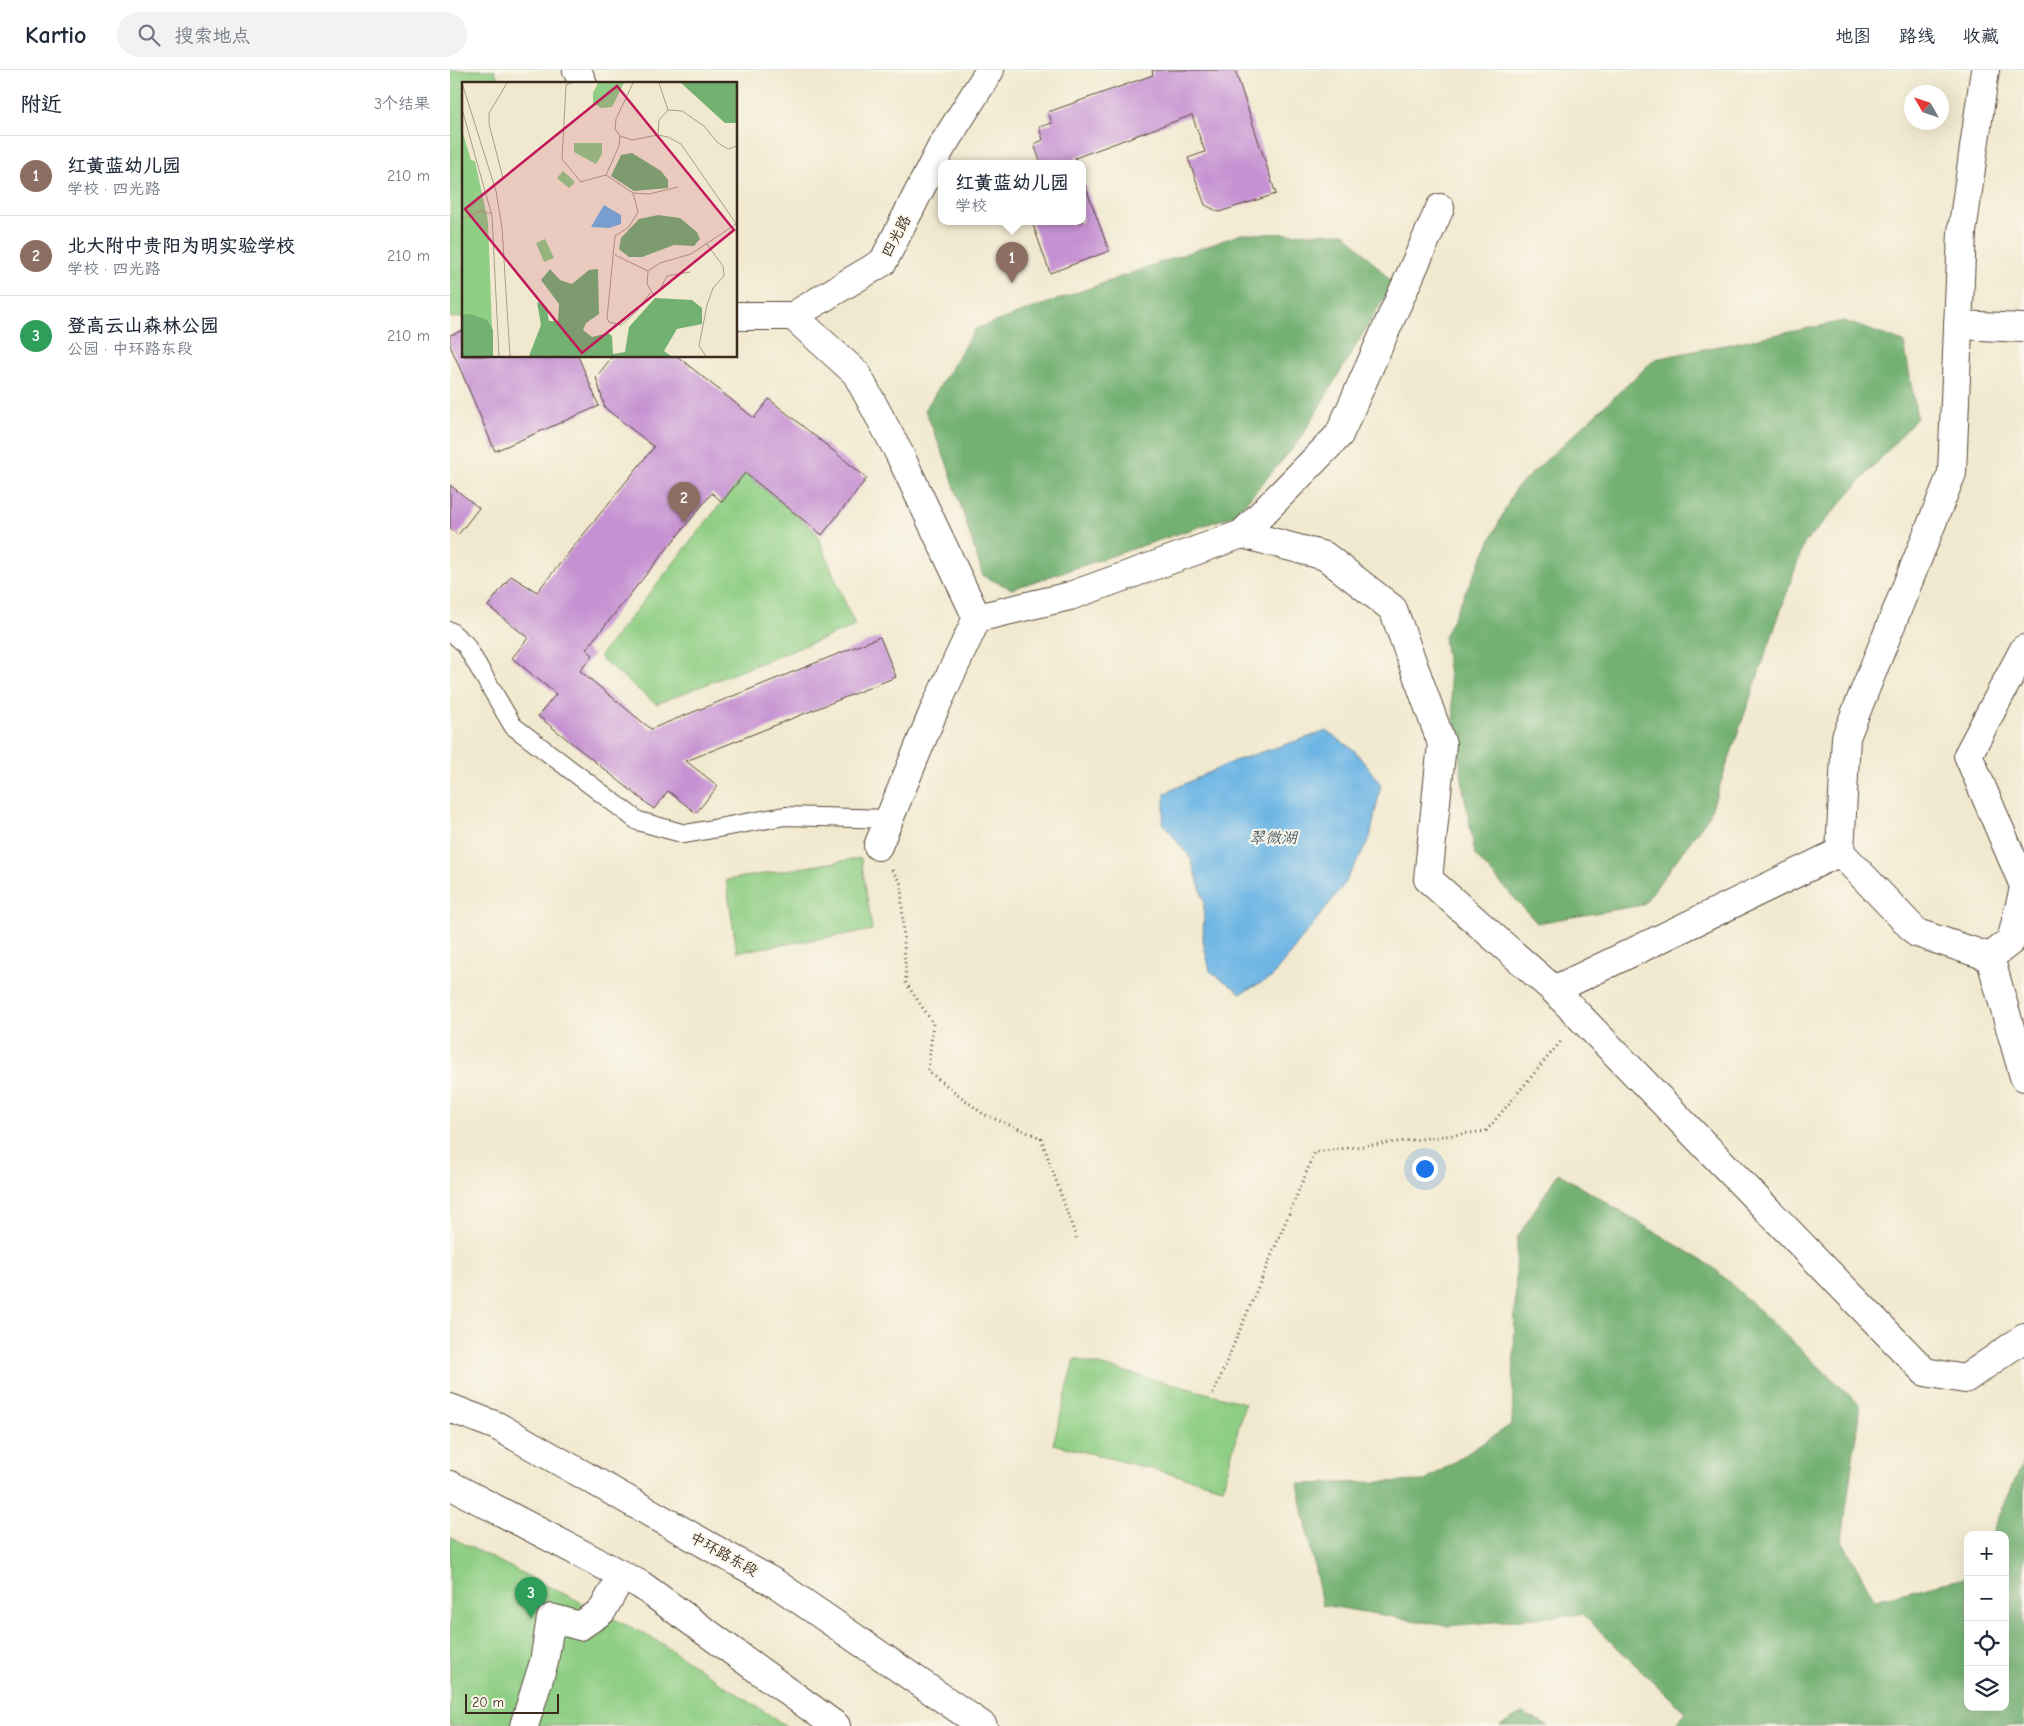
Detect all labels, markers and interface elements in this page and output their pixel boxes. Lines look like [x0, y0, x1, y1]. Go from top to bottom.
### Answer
search box [117, 12, 467, 57]
text: Kartio [25, 21, 87, 49]
icon: search [135, 21, 163, 49]
text: 搜索地点 [175, 25, 251, 47]
text: 地图 [1835, 26, 1871, 47]
text: 路线 [1899, 26, 1935, 47]
text: 收藏 [1963, 26, 1999, 47]
inset map [462, 82, 738, 358]
north arrow [1904, 85, 1949, 130]
text: 附近 [20, 92, 62, 116]
text: 3个结果 [374, 95, 430, 113]
text: 红黄蓝幼儿园 [67, 155, 181, 177]
popup [938, 160, 1086, 225]
text: 1 [33, 167, 39, 185]
text: 210 m [387, 167, 430, 185]
text: 红黄蓝幼儿园 [955, 172, 1069, 194]
text: 学校 · 四光路 [67, 180, 161, 198]
text: 学校 [955, 197, 987, 215]
street label: 四光路 [877, 212, 915, 260]
text: 北大附中贵阳为明实验学校 [67, 235, 295, 257]
pin: 1 [996, 242, 1028, 283]
text: 2 [32, 247, 40, 265]
text: 210 m [387, 247, 430, 265]
text: 学校 · 四光路 [67, 260, 161, 278]
text: 登高云山森林公园 [67, 315, 219, 337]
text: 3 [32, 327, 40, 345]
text: 210 m [387, 327, 430, 345]
text: 公园 · 中环路东段 [67, 340, 193, 358]
pin: 2 [668, 482, 700, 523]
water label: 翠微湖 [1249, 829, 1299, 847]
your location [1412, 1156, 1438, 1182]
street label: 中环路东段 [687, 1528, 761, 1580]
map controls [1964, 1531, 2009, 1711]
button: + [1964, 1531, 2009, 1576]
button: − [1964, 1576, 2009, 1621]
pin: 3 [515, 1577, 547, 1618]
button: locate [1964, 1621, 2009, 1666]
button: layers [1964, 1666, 2009, 1711]
scale bar [465, 1691, 559, 1714]
text: 20 m [472, 1694, 504, 1711]

